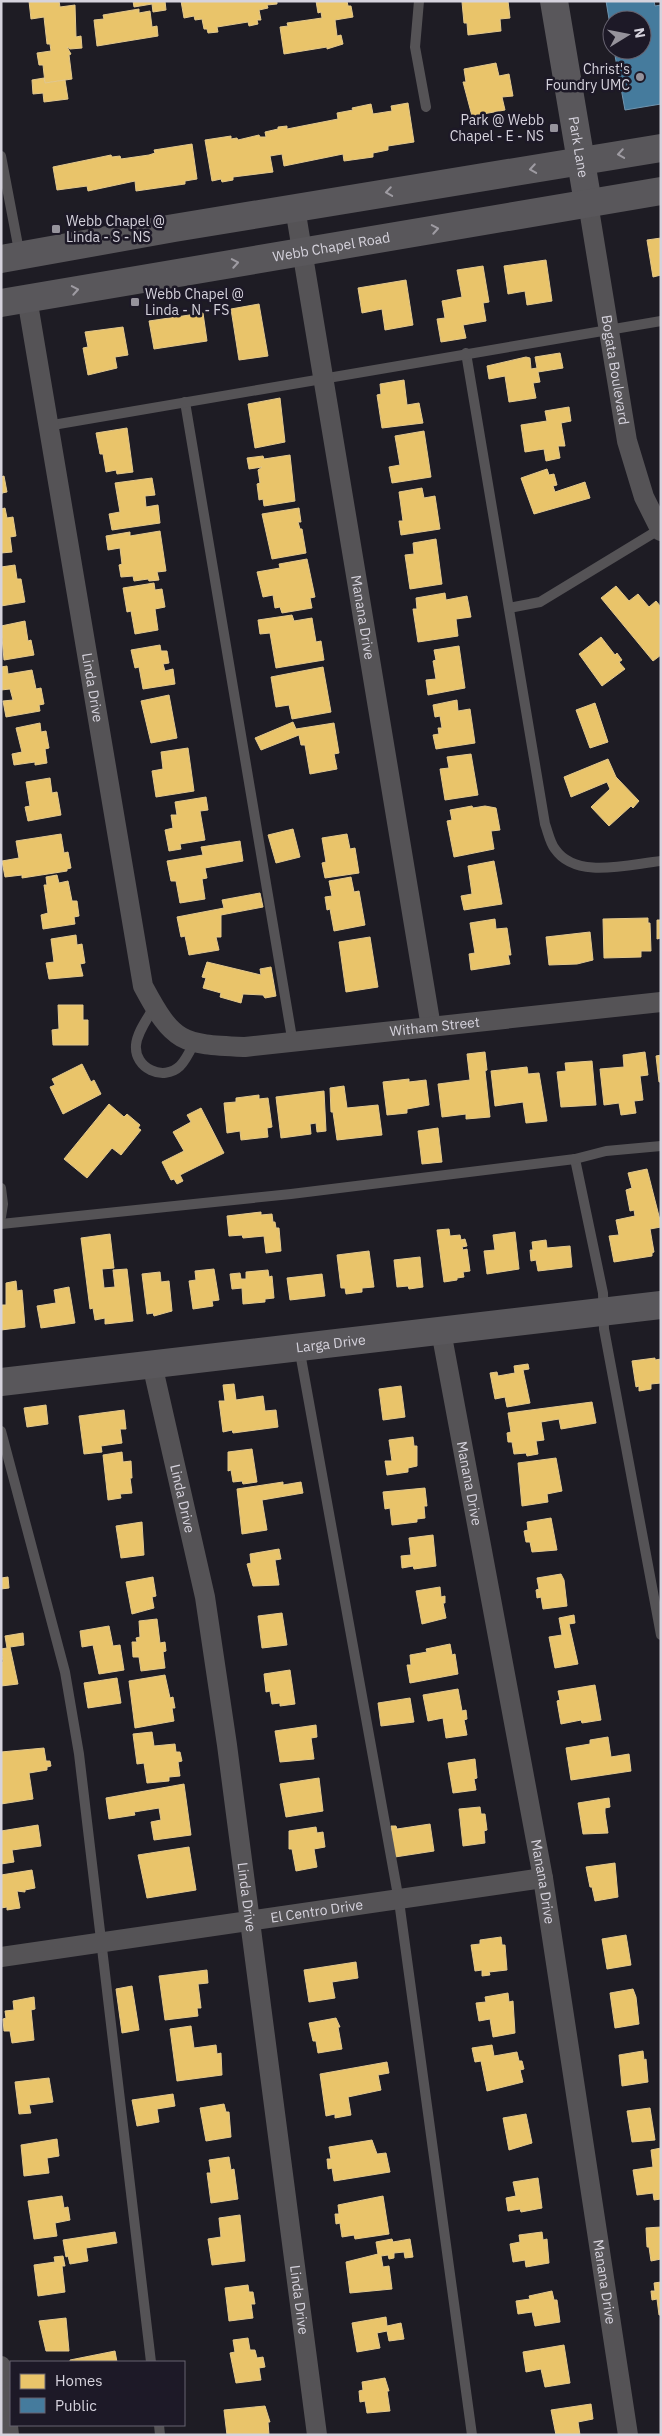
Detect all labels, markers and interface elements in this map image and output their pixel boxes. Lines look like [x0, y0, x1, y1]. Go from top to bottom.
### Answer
north arrow [602, 10, 652, 60]
text: N [630, 26, 650, 39]
place label: Christ's Foundry UMC [546, 60, 630, 94]
marker: Christ's Foundry UMC [634, 71, 646, 83]
place label: Park @ Webb Chapel - E - NS [450, 111, 544, 145]
street label: Park Lane [565, 115, 593, 179]
marker: Park @ Webb Chapel - E - NS [548, 122, 560, 134]
one-way arrow [617, 149, 625, 159]
one-way arrow [529, 163, 538, 173]
one-way arrow [385, 187, 393, 197]
place label: Webb Chapel @ Linda - S - NS [66, 212, 165, 246]
marker: Webb Chapel @ Linda - S - NS [50, 223, 62, 235]
one-way arrow [431, 224, 440, 234]
street label: Webb Chapel Road [271, 228, 391, 266]
one-way arrow [231, 258, 240, 268]
one-way arrow [71, 285, 80, 295]
place label: Webb Chapel @ Linda - N - FS [145, 285, 244, 319]
marker: Webb Chapel @ Linda - N - FS [129, 296, 141, 308]
street label: Bogata Boulevard [597, 313, 633, 426]
street label: Manana Drive [347, 574, 379, 661]
street label: Linda Drive [78, 652, 107, 724]
street label: Witham Street [389, 1013, 481, 1040]
street label: Larga Drive [295, 1330, 367, 1357]
street label: Manana Drive [453, 1440, 486, 1527]
street label: Linda Drive [166, 1462, 199, 1535]
street label: Manana Drive [527, 1838, 559, 1925]
street label: Linda Drive [233, 1861, 260, 1933]
street label: El Centro Drive [269, 1895, 364, 1927]
street label: Manana Drive [589, 2238, 620, 2326]
street label: Linda Drive [286, 2264, 313, 2336]
legend [10, 2361, 185, 2426]
text: Homes [55, 2371, 103, 2390]
text: Public [55, 2396, 97, 2415]

